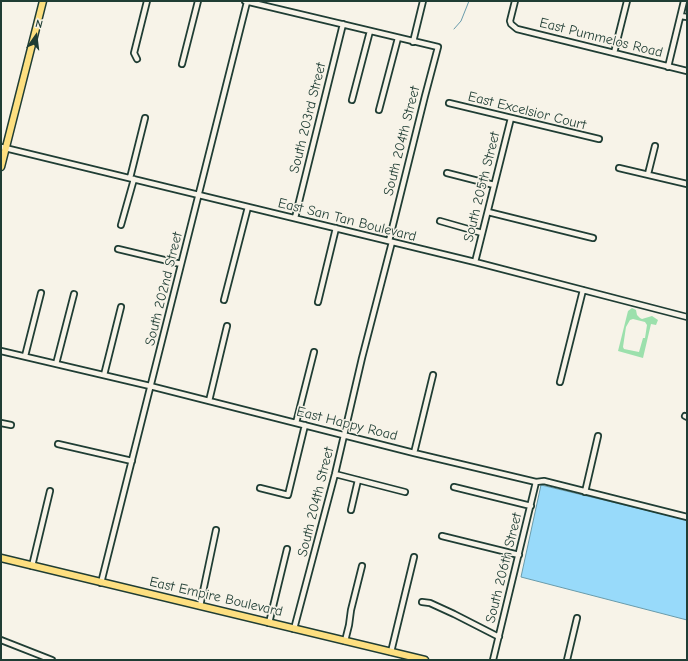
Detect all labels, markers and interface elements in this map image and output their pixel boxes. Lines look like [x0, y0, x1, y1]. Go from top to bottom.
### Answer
street label: East Pummelos Road [538, 15, 664, 61]
north arrow [16, 16, 56, 56]
text: N [34, 17, 44, 31]
street label: South 203rd Street [286, 61, 330, 175]
street label: South 204th Street [380, 84, 424, 198]
street label: East Excelsior Court [466, 88, 588, 134]
street label: South 205th Street [460, 130, 504, 244]
street label: East San Tan Boulevard [276, 195, 418, 245]
street label: South 202nd Street [142, 230, 186, 348]
street label: East Happy Road [295, 403, 399, 445]
street label: South 204th Street [294, 445, 338, 559]
street label: South 206th Street [482, 511, 526, 625]
street label: East Empire Boulevard [148, 573, 284, 621]

